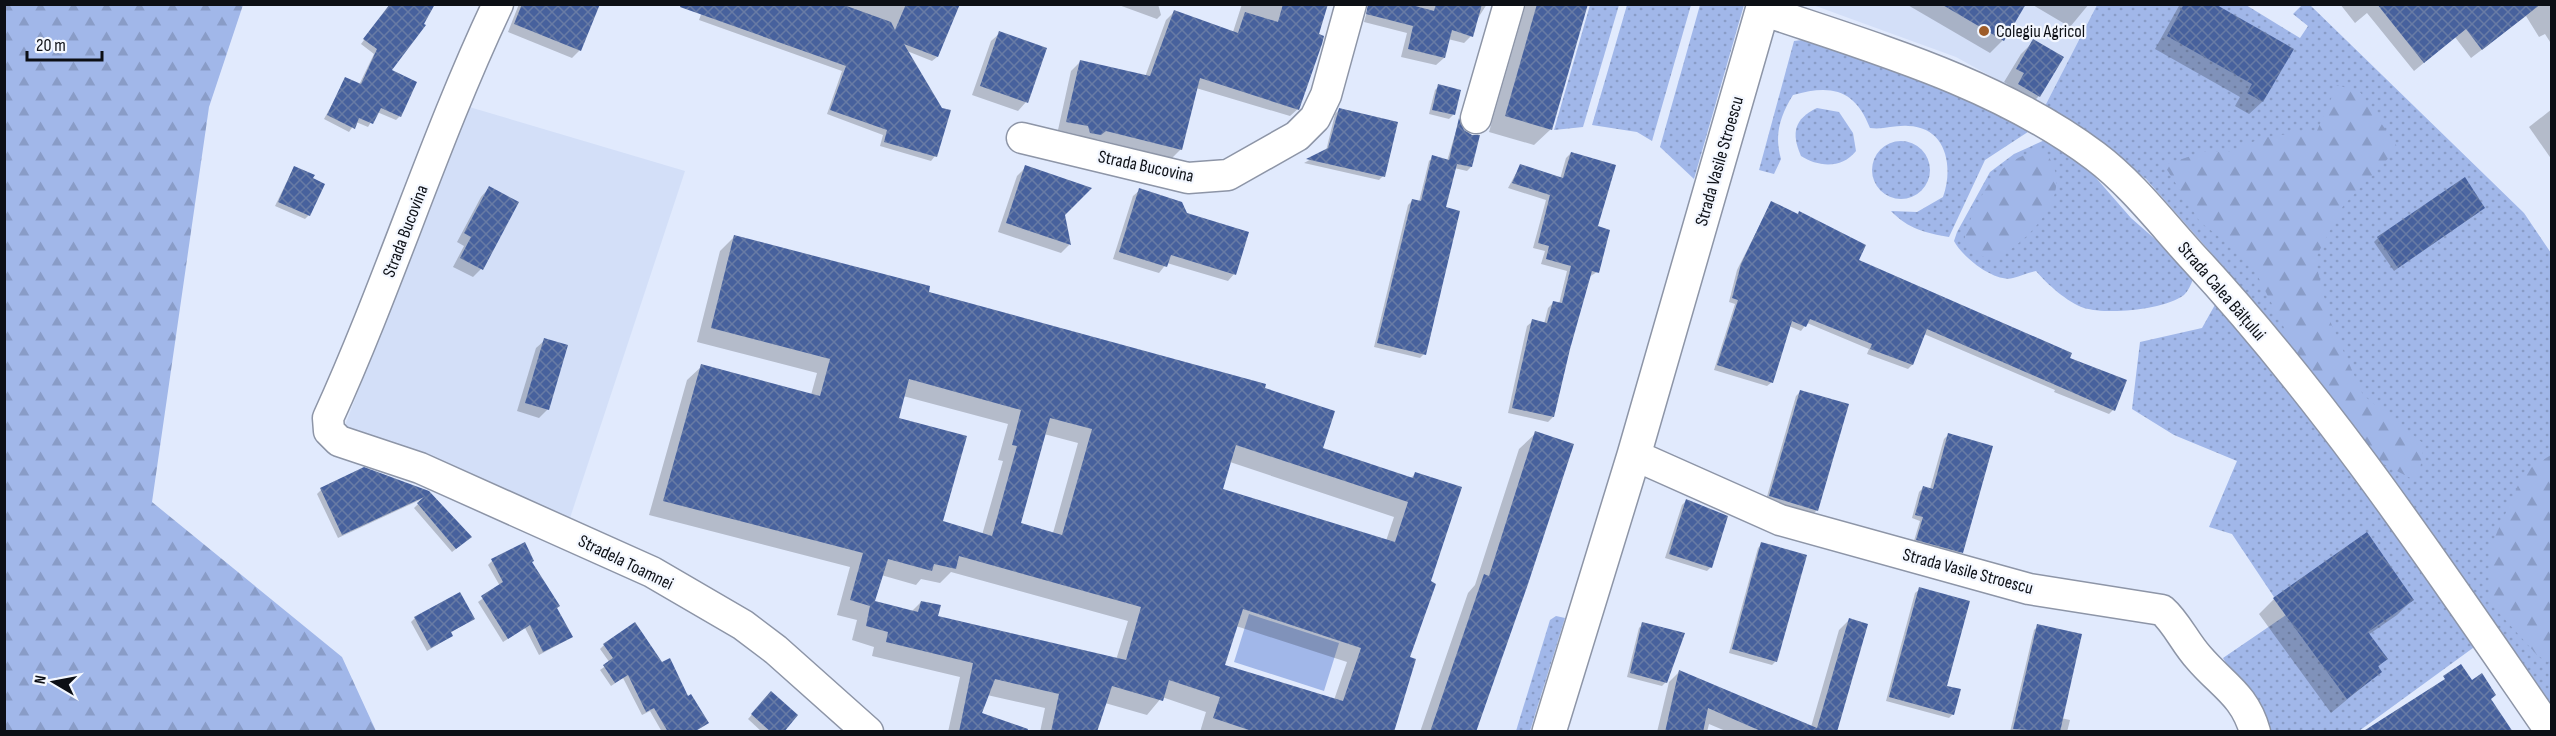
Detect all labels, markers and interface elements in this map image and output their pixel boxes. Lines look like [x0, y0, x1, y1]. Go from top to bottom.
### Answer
place label: Colegiu Agricol [1996, 21, 2085, 42]
scale bar [27, 24, 102, 62]
marker: Colegiu Agricol [1977, 24, 1991, 38]
text: 20 m [36, 35, 66, 56]
street label: Strada Vasile Stroescu [1691, 94, 1748, 228]
street label: Strada Bucovina [1096, 146, 1196, 187]
street label: Strada Bucovina [378, 182, 433, 280]
street label: Strada Calea Bălțului [2173, 238, 2270, 345]
street label: Stradela Toamnei [575, 530, 677, 595]
street label: Strada Vasile Stroescu [1900, 544, 2035, 599]
north arrow [24, 652, 84, 712]
text: N [31, 674, 51, 686]

